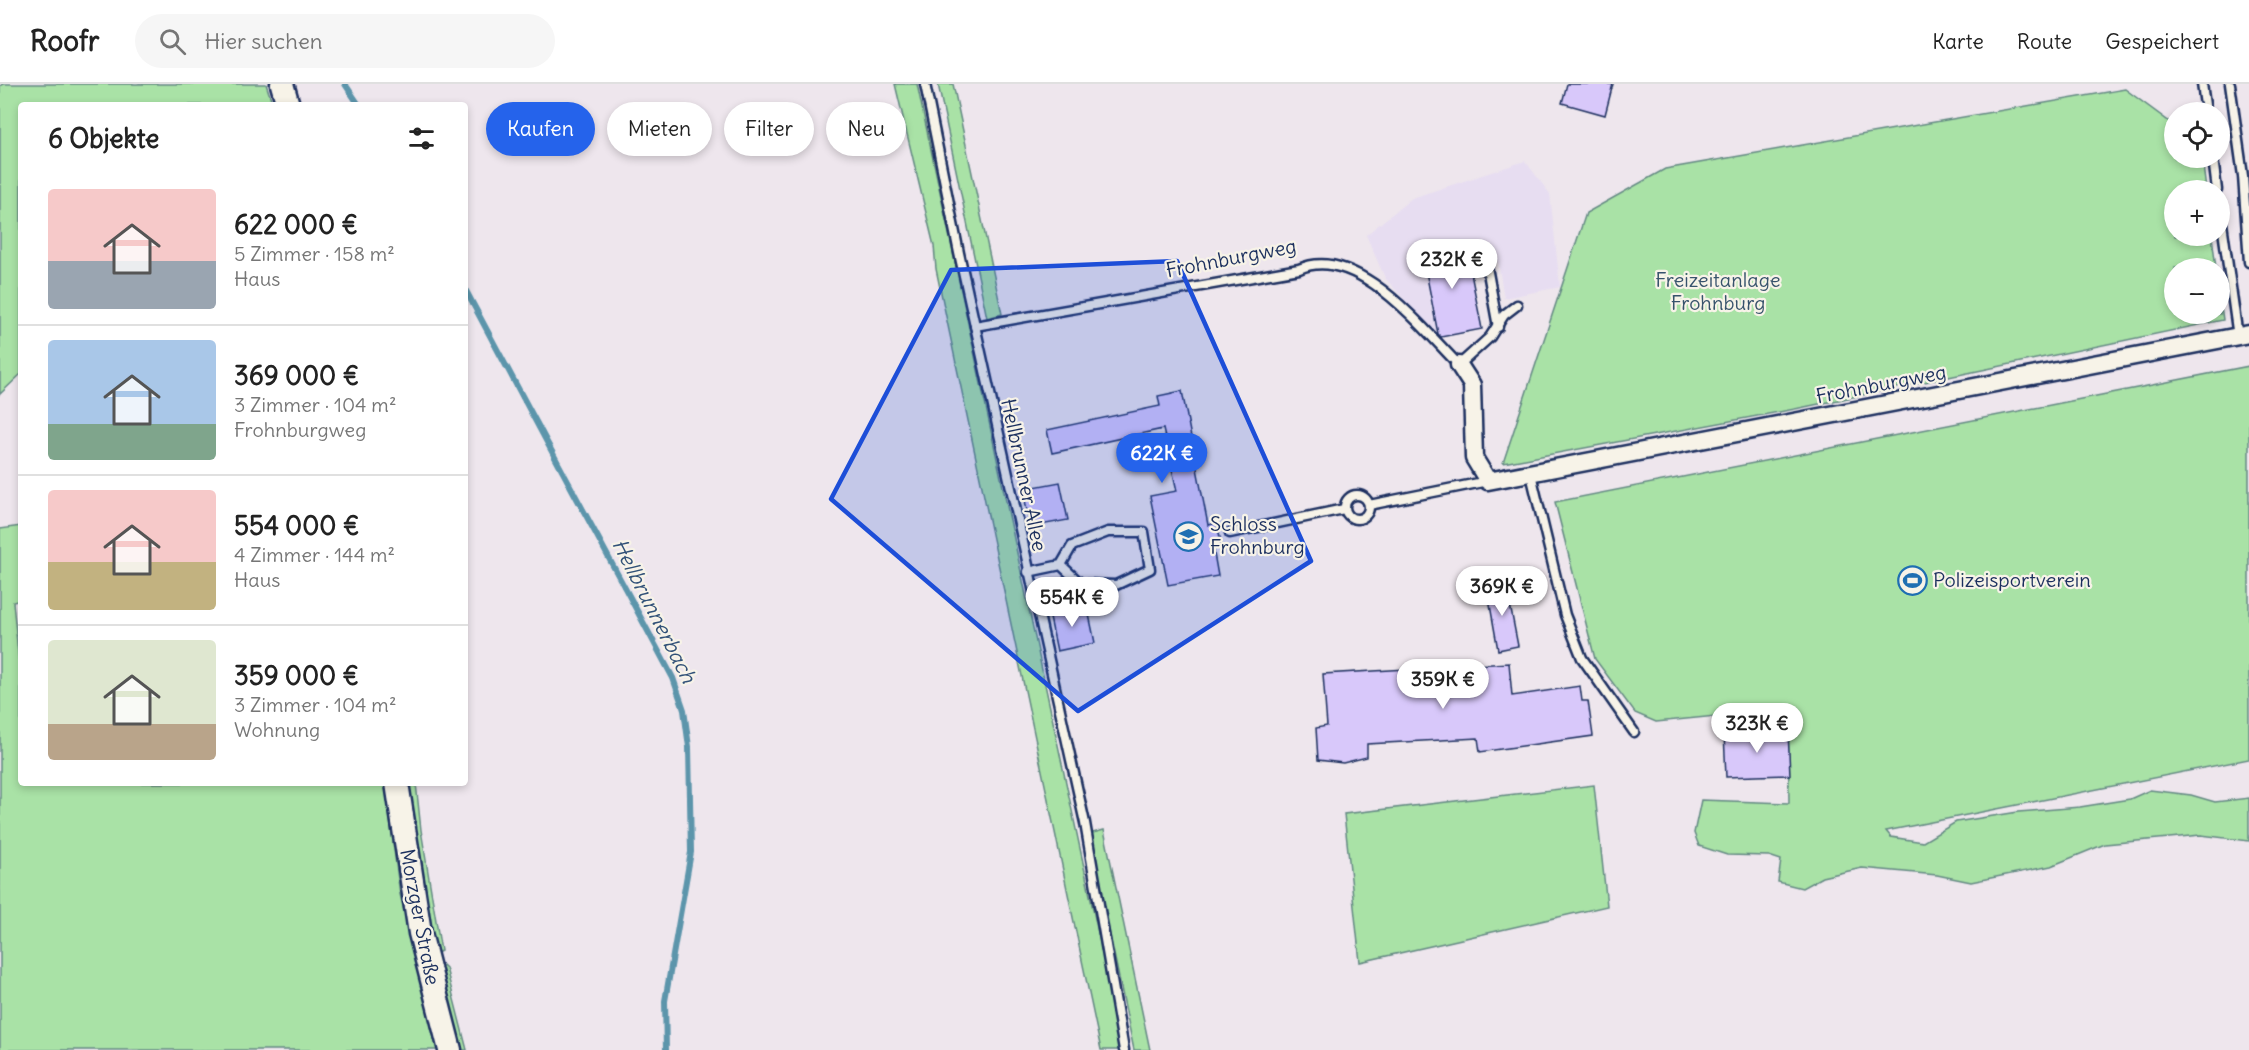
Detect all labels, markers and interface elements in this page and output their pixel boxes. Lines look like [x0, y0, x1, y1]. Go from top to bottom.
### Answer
search box [135, 14, 555, 68]
text: Roofr [30, 23, 99, 59]
icon: search [156, 25, 189, 58]
text: Hier suchen [204, 27, 323, 55]
text: Karte [1932, 28, 1984, 55]
text: Route [2017, 28, 2072, 55]
text: Gespeichert [2105, 28, 2219, 55]
chip: Kaufen [486, 102, 595, 156]
chip: Mieten [607, 102, 712, 156]
chip: Filter [724, 102, 814, 156]
chip: Neu [826, 102, 906, 156]
map controls [2164, 102, 2230, 324]
button: locate [2164, 102, 2230, 168]
text: 6 Objekte [48, 122, 159, 155]
icon: filters [405, 122, 438, 155]
button: + [2164, 180, 2230, 246]
text: 622 000 € [234, 208, 358, 241]
icon: home [96, 213, 168, 285]
street label: Frohnburgweg [1164, 233, 1298, 282]
pin: 232K € [1403, 239, 1501, 290]
text: 5 Zimmer · 158 m² [234, 241, 395, 266]
text: 232K € [1420, 246, 1484, 271]
button: − [2164, 258, 2230, 324]
text: Haus [234, 266, 280, 291]
park label: Freizeitanlage Frohnburg [1655, 267, 1781, 315]
text: 369 000 € [234, 359, 359, 392]
street label: Frohnburgweg [1814, 359, 1948, 408]
icon: home [96, 364, 168, 436]
text: 3 Zimmer · 104 m² [234, 392, 396, 417]
street label: Hellbrunner Allee [996, 396, 1053, 553]
text: Frohnburgweg [234, 417, 366, 442]
pin: 622K € [1113, 433, 1211, 484]
text: 622K € [1130, 440, 1194, 465]
text: 554 000 € [234, 509, 359, 542]
place label: Schloss Frohnburg [1210, 511, 1305, 559]
icon: home [96, 514, 168, 586]
school or university icon: Schloss Frohnburg [1173, 520, 1205, 552]
water label: Hellbrunnerbach [606, 534, 703, 688]
text: 4 Zimmer · 144 m² [234, 542, 395, 567]
sports icon: Polizeisportverein [1896, 564, 1928, 596]
pin: 369K € [1453, 566, 1551, 617]
text: Haus [234, 567, 280, 592]
place label: Polizeisportverein [1933, 567, 2091, 592]
text: 369K € [1470, 573, 1534, 598]
pin: 554K € [1023, 577, 1121, 628]
text: 554K € [1040, 584, 1104, 609]
text: 359 000 € [234, 659, 359, 692]
pin: 359K € [1394, 659, 1492, 710]
icon: home [96, 664, 168, 736]
text: 359K € [1411, 666, 1475, 691]
text: 3 Zimmer · 104 m² [234, 692, 396, 717]
pin: 323K € [1708, 703, 1806, 754]
text: 323K € [1725, 710, 1789, 735]
text: Wohnung [234, 717, 320, 742]
street label: Morzger Straße [395, 847, 446, 987]

